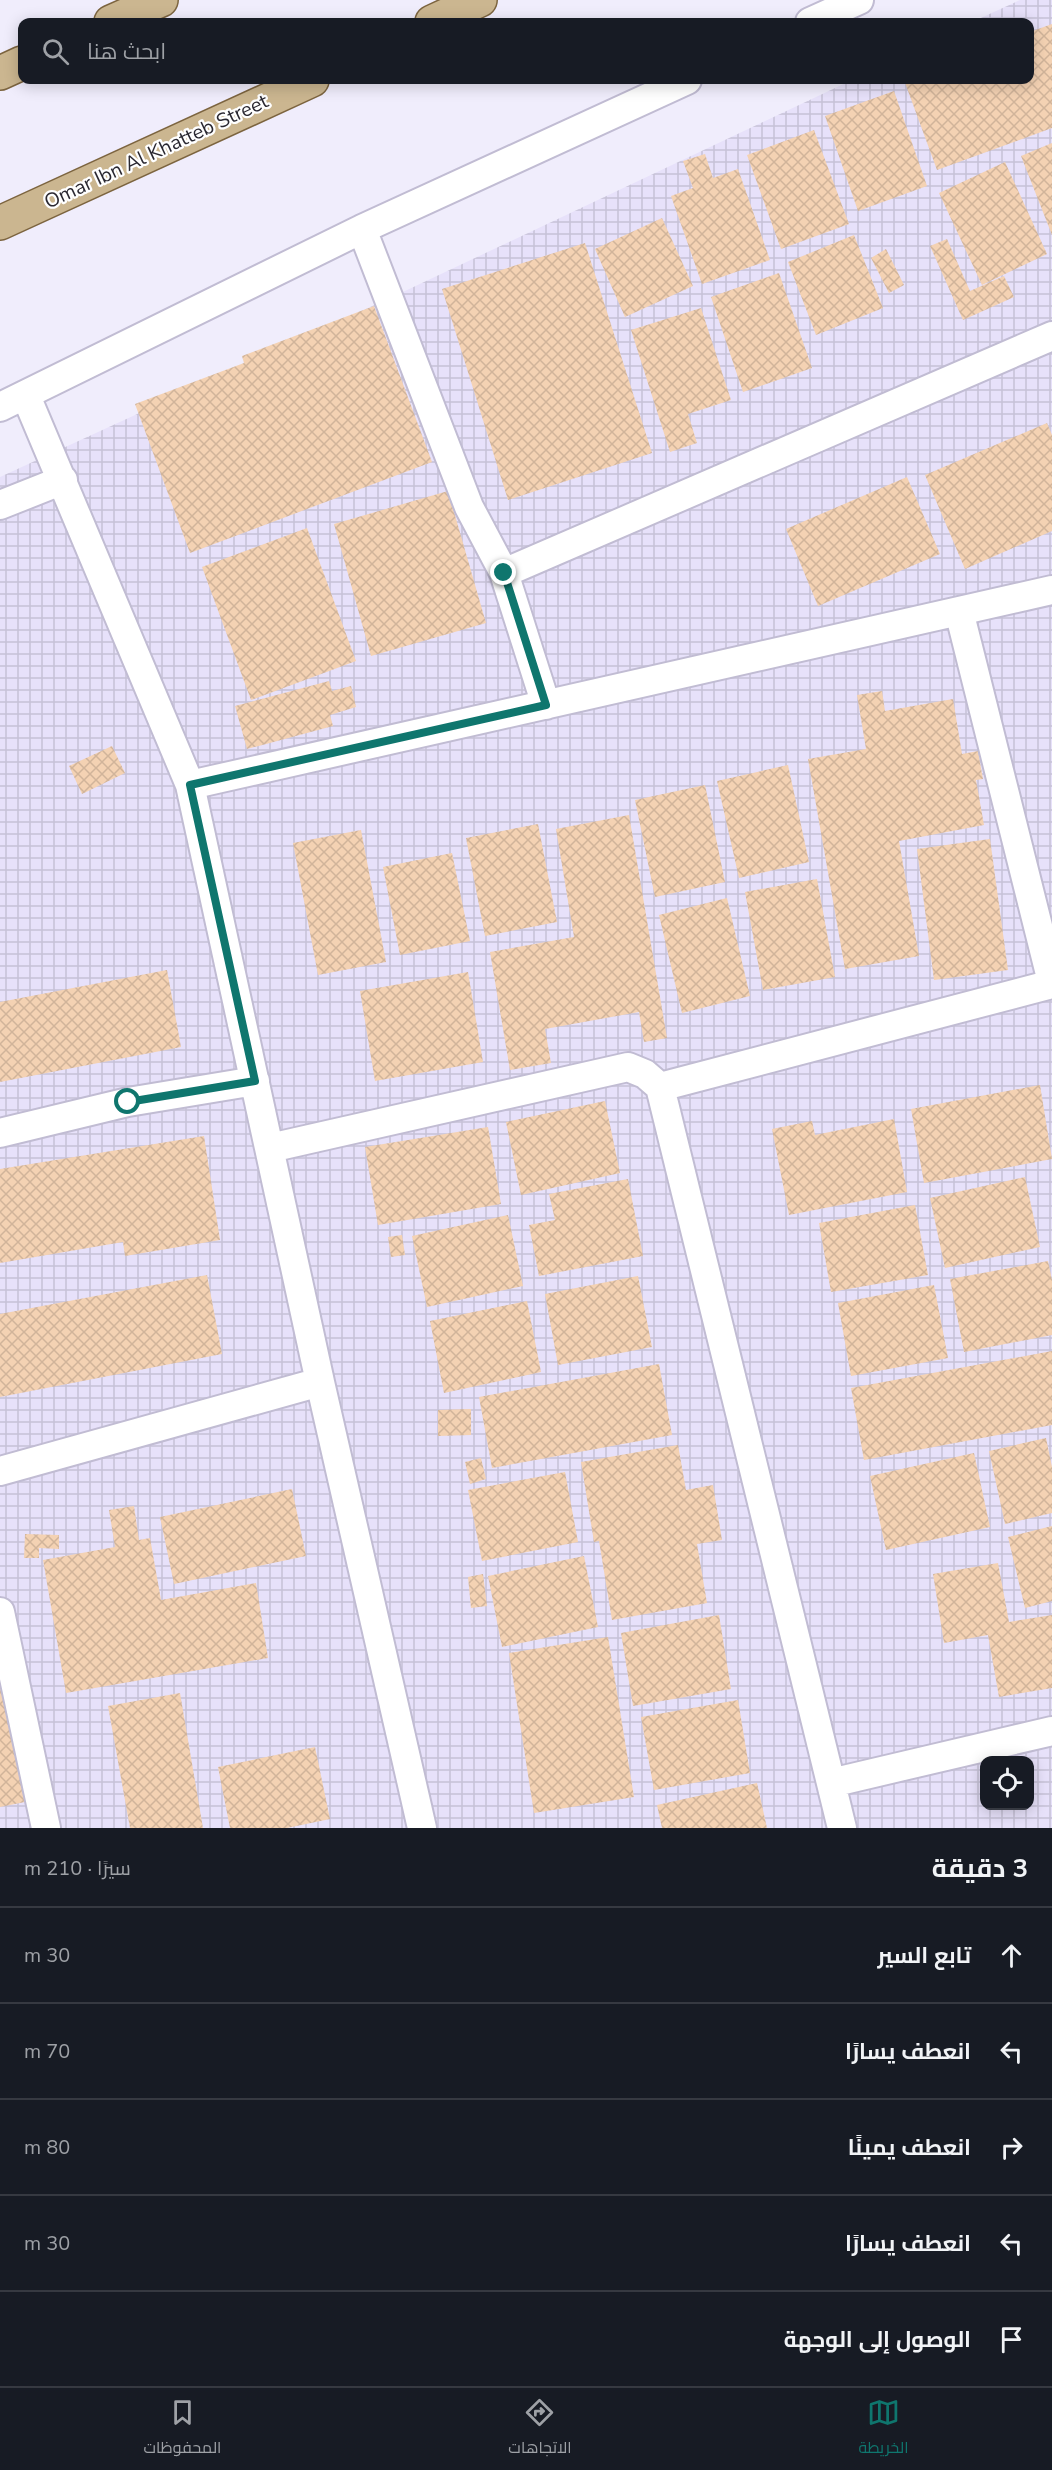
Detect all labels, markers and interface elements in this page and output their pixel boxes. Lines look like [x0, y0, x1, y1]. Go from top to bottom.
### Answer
search box [18, 18, 1034, 84]
icon: search [39, 35, 72, 68]
text: ابحث هنا [87, 37, 166, 67]
street label: Omar Ibn Al Khatteb Street [40, 87, 274, 215]
route end [490, 559, 516, 585]
route start [114, 1088, 140, 1114]
map controls [980, 1756, 1034, 1810]
button: locate [980, 1756, 1034, 1810]
text: 3 دقيقة [932, 1851, 1028, 1886]
text: سيرًا · 210 m [24, 1855, 131, 1882]
icon: ahead [995, 1939, 1028, 1972]
text: تابع السير [878, 1941, 971, 1971]
text: 30 m [24, 1942, 70, 1969]
icon: left [995, 2035, 1028, 2068]
text: انعطف يسارًا [845, 2037, 971, 2067]
text: 70 m [24, 2038, 70, 2065]
icon: right [995, 2131, 1028, 2164]
text: انعطف يمينًا [848, 2133, 971, 2163]
text: 80 m [24, 2134, 70, 2161]
icon: left [995, 2227, 1028, 2260]
text: انعطف يسارًا [845, 2229, 971, 2259]
text: 30 m [24, 2230, 70, 2257]
icon: arrive [995, 2323, 1028, 2356]
text: الوصول إلى الوجهة [784, 2325, 971, 2355]
tab: المحفوظات [143, 2396, 221, 2462]
tab: الاتجاهات [508, 2396, 572, 2462]
tab: الخريطة [859, 2396, 909, 2462]

